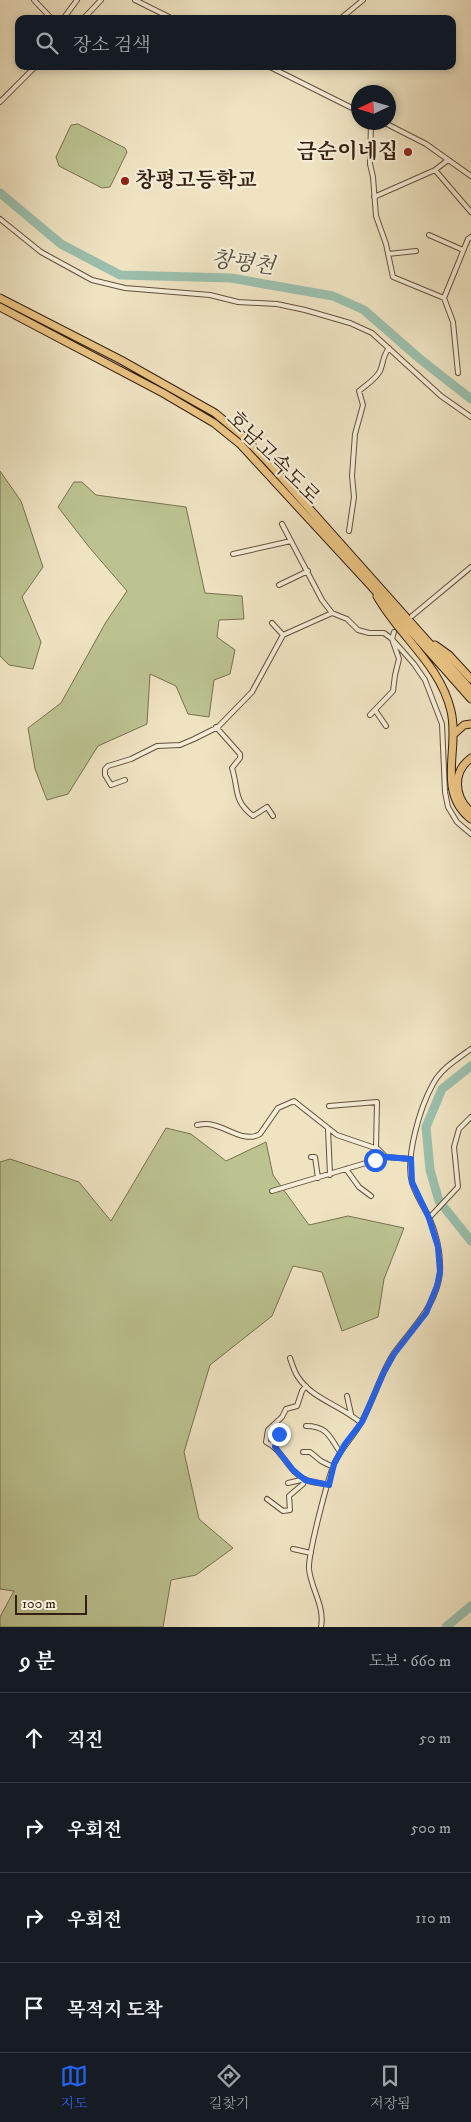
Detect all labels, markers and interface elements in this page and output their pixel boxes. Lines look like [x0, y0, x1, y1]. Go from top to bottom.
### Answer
search box [15, 15, 456, 70]
icon: search [33, 29, 61, 57]
text: 장소 검색 [73, 34, 151, 57]
north arrow [351, 85, 396, 130]
place label: 금순이네집 [297, 139, 398, 165]
marker: 금순이네집 [402, 146, 414, 158]
place label: 창평고등학교 [135, 168, 257, 194]
marker: 창평고등학교 [119, 175, 131, 187]
water label: 창평천 [210, 246, 278, 280]
street label: 호남고속도로 [221, 406, 325, 510]
route start [364, 1149, 387, 1172]
route end [268, 1423, 291, 1446]
scale bar [15, 1592, 88, 1615]
text: 100 m [22, 1595, 56, 1613]
text: 9 분 [20, 1649, 55, 1675]
text: 도보 · 660 m [369, 1651, 451, 1671]
icon: ahead [20, 1724, 48, 1752]
text: 50 m [419, 1728, 451, 1748]
text: 직진 [67, 1729, 104, 1752]
icon: right [20, 1814, 48, 1842]
text: 500 m [410, 1818, 451, 1838]
text: 우회전 [67, 1819, 122, 1842]
icon: right [20, 1904, 48, 1932]
text: 110 m [415, 1908, 451, 1928]
text: 우회전 [67, 1909, 122, 1932]
icon: arrive [20, 1994, 48, 2022]
text: 목적지 도착 [67, 1999, 163, 2022]
tab: 지도 [60, 2062, 88, 2113]
tab: 길찾기 [209, 2062, 249, 2113]
tab: 저장됨 [370, 2062, 411, 2113]

